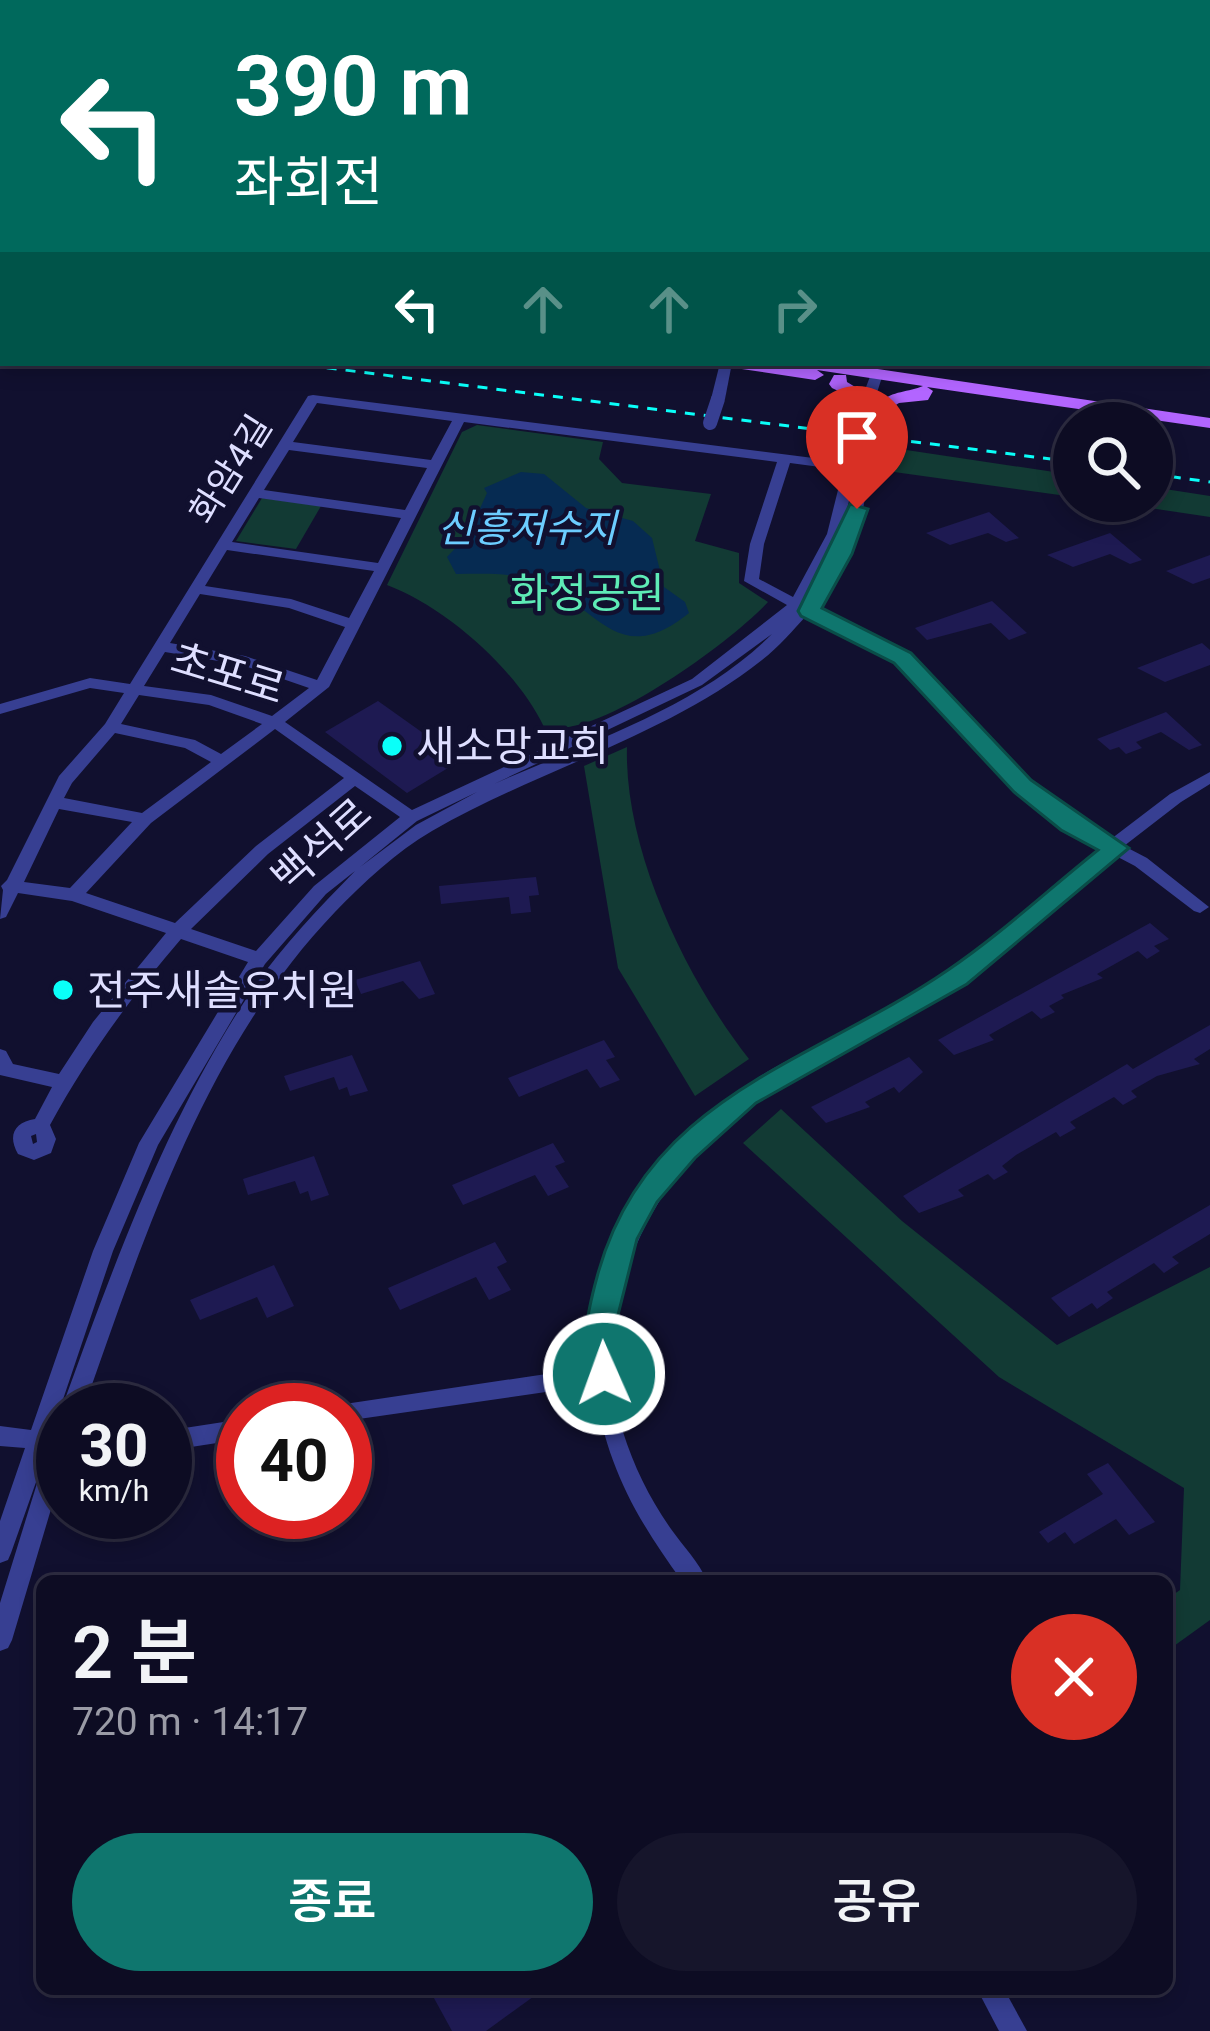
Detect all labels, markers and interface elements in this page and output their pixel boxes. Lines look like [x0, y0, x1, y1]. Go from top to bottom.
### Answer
text: 390 m [234, 37, 472, 136]
icon: left [36, 48, 192, 204]
text: 좌회전 [234, 151, 383, 214]
icon: left [384, 276, 450, 342]
icon: ahead [510, 276, 576, 342]
icon: ahead [636, 276, 702, 342]
icon: right [762, 276, 828, 342]
pin [806, 386, 908, 509]
map controls [1053, 402, 1173, 522]
button: search [1053, 402, 1173, 522]
icon: arrive [824, 404, 890, 470]
street label: 화암4길 [181, 408, 280, 531]
water label: 신흥저수지 [437, 506, 620, 552]
park label: 화정공원 [510, 569, 664, 618]
street label: 초포로 [165, 633, 290, 714]
place label: 새소망교회 [416, 722, 609, 771]
marker: 새소망교회 [379, 733, 405, 759]
street label: 백석로 [262, 788, 381, 902]
place label: 전주새솔유치원 [87, 966, 357, 1015]
marker: 전주새솔유치원 [50, 977, 76, 1003]
position arrow [541, 1311, 667, 1437]
speed limit sign: 40 [216, 1383, 372, 1539]
text: 30 [80, 1410, 148, 1481]
text: km/h [79, 1473, 149, 1508]
text: 2 분 [72, 1611, 197, 1696]
button: close [1011, 1614, 1137, 1740]
text: 720 m · 14:17 [72, 1699, 308, 1745]
button: 종료 [72, 1833, 593, 1971]
button: 공유 [617, 1833, 1137, 1971]

